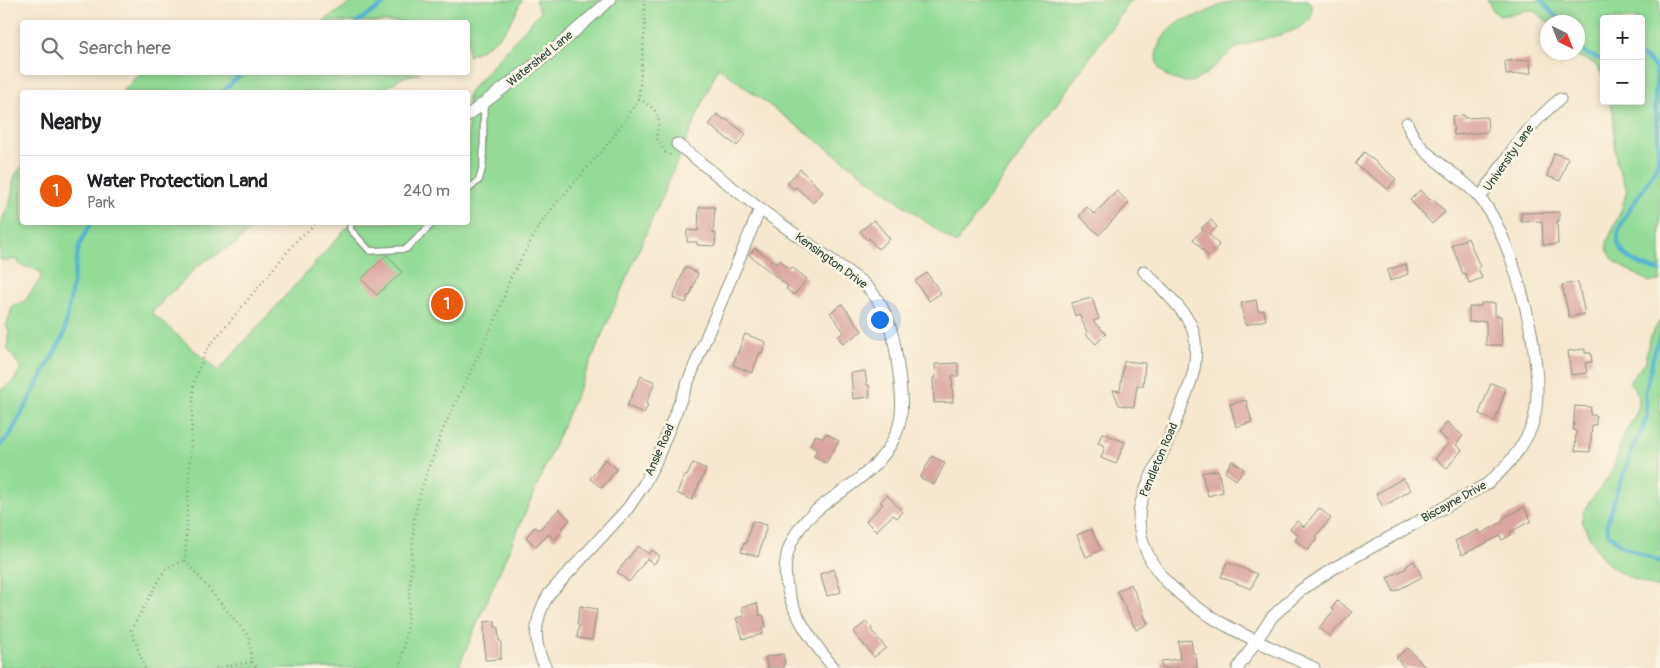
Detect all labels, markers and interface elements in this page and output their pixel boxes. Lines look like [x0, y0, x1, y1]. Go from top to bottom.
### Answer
north arrow [1540, 15, 1585, 60]
map controls [1600, 15, 1645, 105]
button: + [1600, 15, 1645, 60]
search box [20, 20, 470, 75]
street label: Watershed Lane [504, 28, 576, 90]
icon: search [38, 34, 66, 62]
text: Search here [78, 36, 171, 60]
button: − [1600, 60, 1645, 105]
text: Nearby [40, 109, 101, 136]
street label: University Lane [1481, 122, 1537, 194]
text: Water Protection Land [87, 169, 268, 193]
text: 1 [53, 181, 59, 201]
text: 240 m [403, 181, 450, 201]
text: Park [87, 193, 115, 213]
street label: Kensington Drive [792, 230, 870, 292]
pin: 1 [431, 285, 463, 323]
your location [867, 307, 893, 333]
street label: Pendleton Road [1137, 421, 1181, 499]
street label: Ansie Road [642, 422, 678, 478]
street label: Biscayne Drive [1419, 478, 1489, 526]

